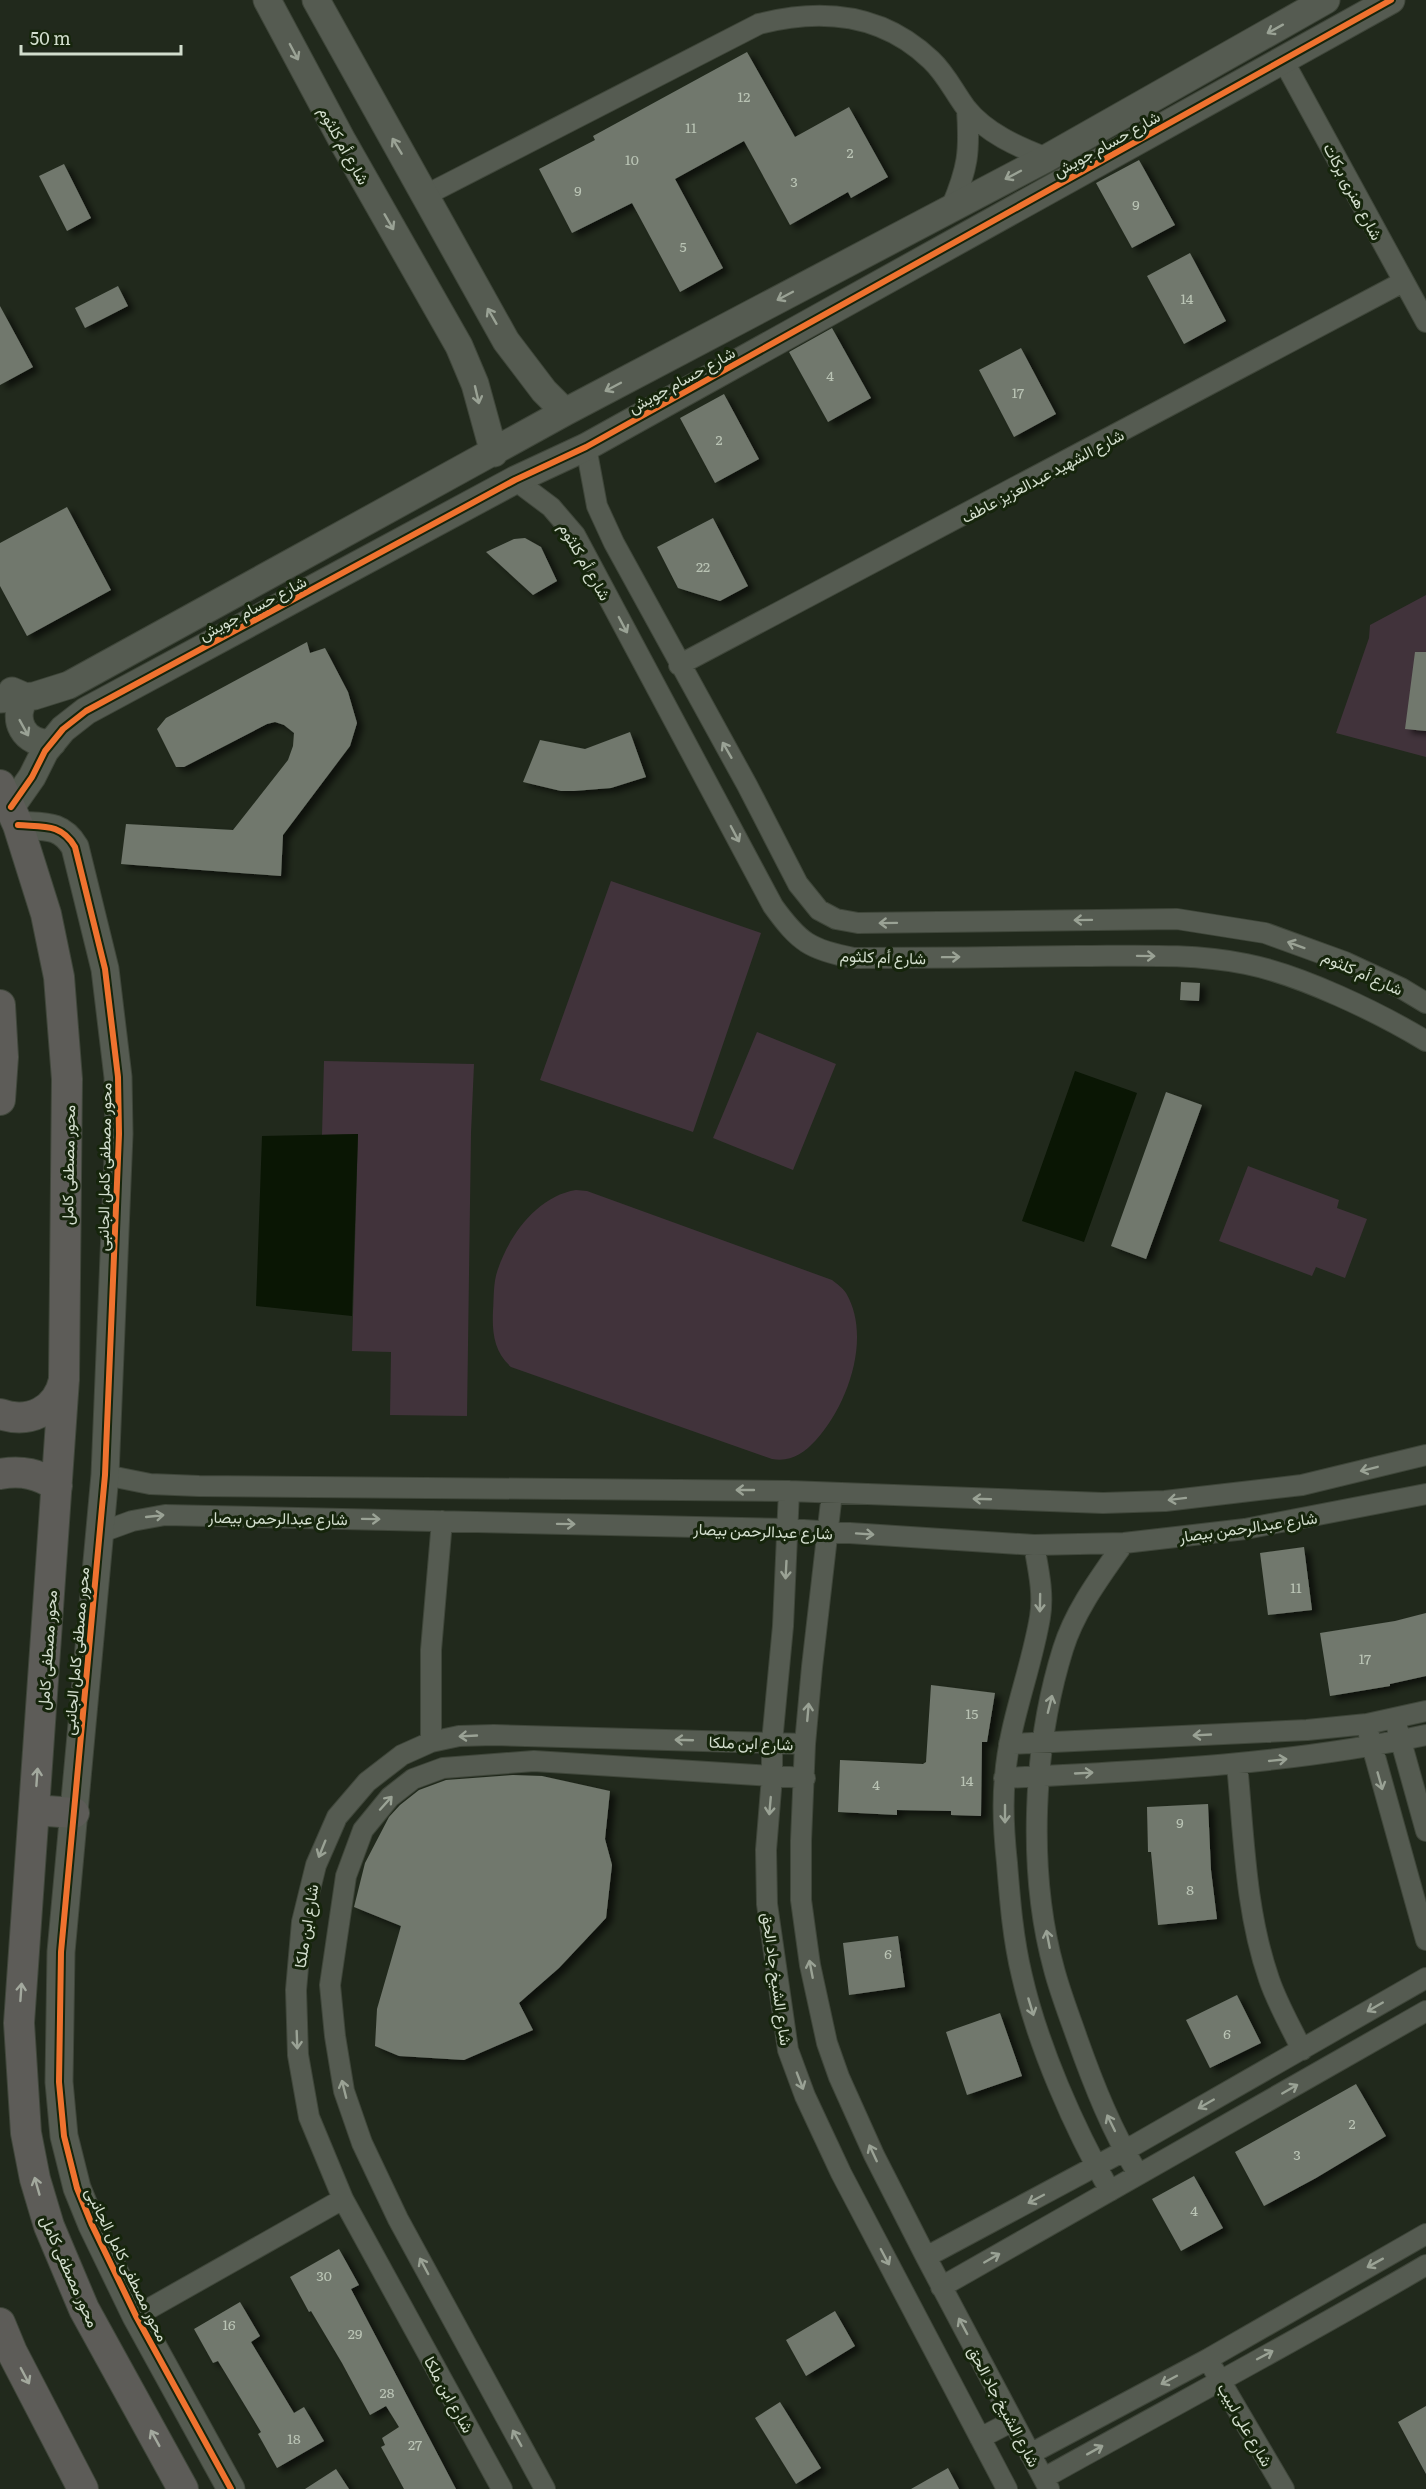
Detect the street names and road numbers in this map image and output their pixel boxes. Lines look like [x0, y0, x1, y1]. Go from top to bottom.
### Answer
street label: شارع أم كلثوم [313, 101, 376, 189]
street label: شارع حسام جويش [1048, 104, 1164, 183]
street label: شارع هنرى بركات [1317, 138, 1390, 244]
street label: شارع حسام جويش [623, 340, 739, 419]
street label: شارع الشهيد عبدالعزيز عاطف [956, 422, 1128, 529]
street label: شارع أم كلثوم [553, 518, 618, 605]
street label: شارع حسام جويش [194, 568, 311, 646]
street label: شارع أم كلثوم [839, 943, 927, 970]
street label: شارع أم كلثوم [1318, 943, 1407, 1001]
street label: محور مصطفى كامل الجانبى [90, 1082, 116, 1252]
street label: محور مصطفى كامل [54, 1105, 80, 1225]
street label: شارع عبدالرحمن بيصار [207, 1504, 348, 1531]
street label: شارع عبدالرحمن بيصار [1176, 1504, 1319, 1549]
street label: شارع عبدالرحمن بيصار [692, 1516, 833, 1545]
street label: محور مصطفى كامل الجانبى [56, 1566, 94, 1736]
street label: محور مصطفى كامل [30, 1589, 62, 1711]
street label: شارع ابن ملكا [708, 1729, 794, 1756]
street label: شارع ابن ملكا [287, 1882, 324, 1970]
street label: شارع الشيخ جاد الحق [756, 1911, 799, 2047]
street label: محور مصطفى كامل الجانبى [80, 2183, 176, 2345]
street label: محور مصطفى كامل [36, 2211, 106, 2331]
street label: شارع الشيخ جاد الحق [962, 2341, 1047, 2471]
street label: شارع ابن ملكا [418, 2351, 481, 2437]
street label: شارع على لبيب [1211, 2378, 1280, 2471]

